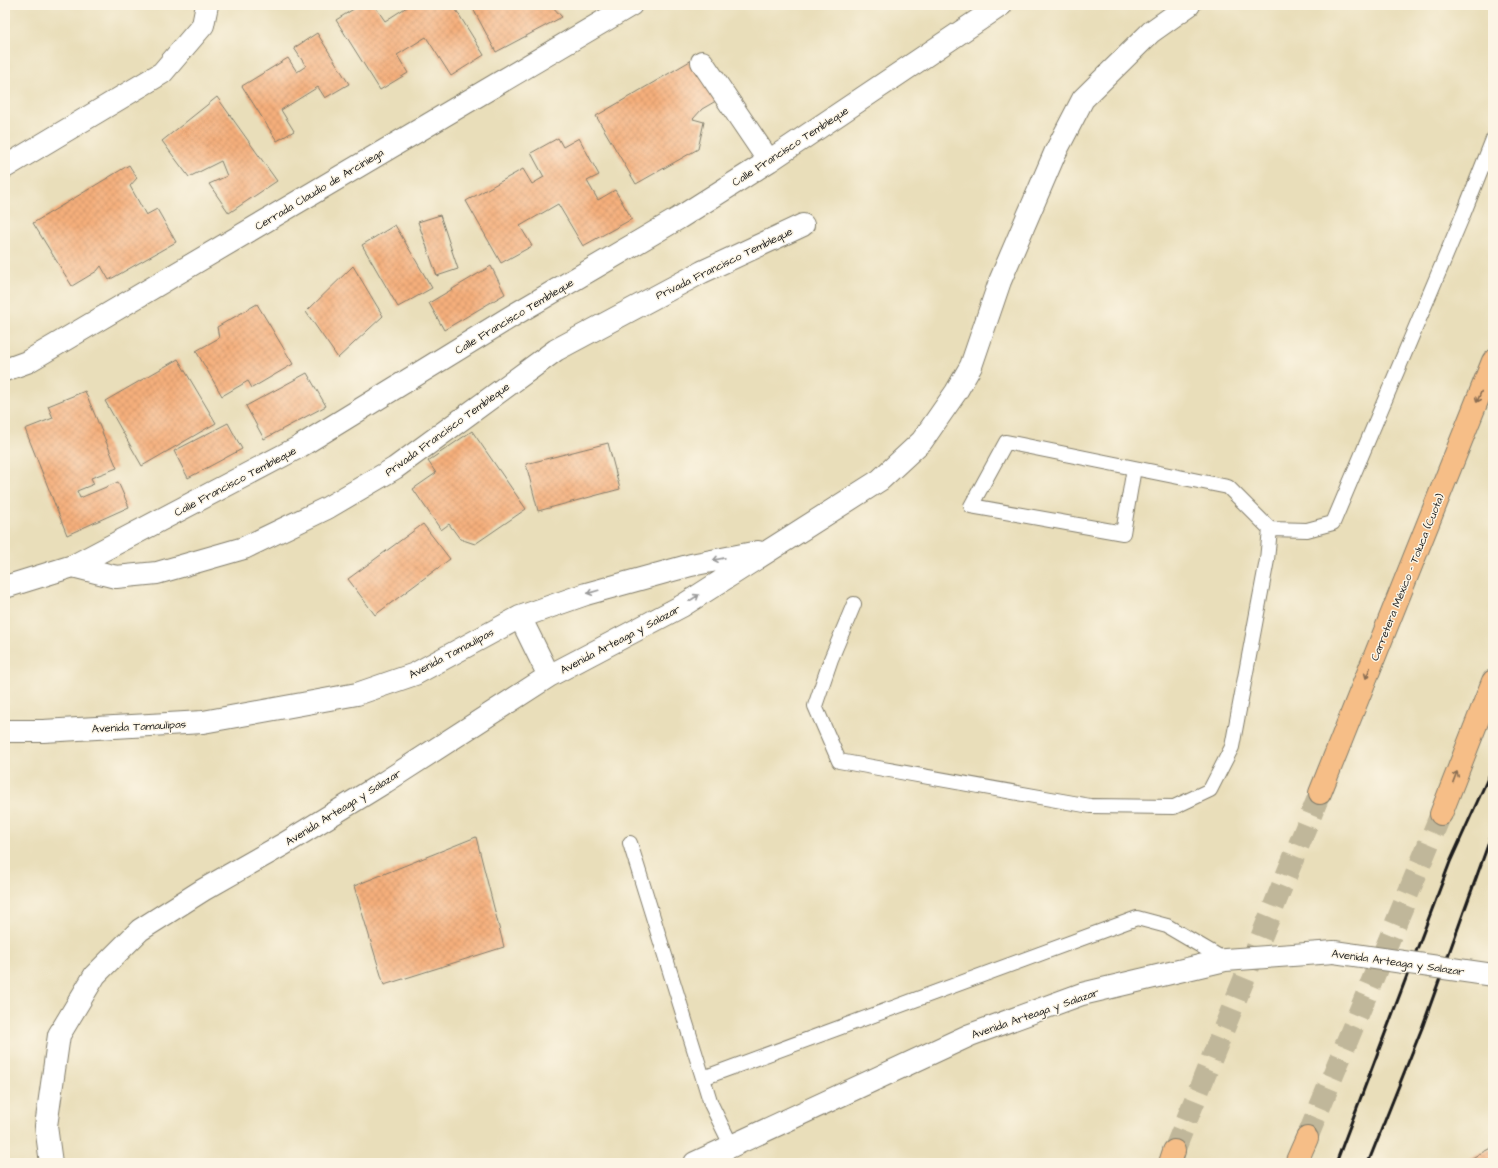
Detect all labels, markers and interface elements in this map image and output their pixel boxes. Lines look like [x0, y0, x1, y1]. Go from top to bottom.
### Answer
street label: Calle Francisco Tembleque [729, 103, 851, 190]
street label: Cerrada Claudio de Arciniega [252, 145, 387, 235]
street label: Privada Francisco Tembleque [653, 224, 795, 303]
street label: Calle Francisco Tembleque [452, 275, 576, 358]
street label: Privada Francisco Tembleque [382, 379, 513, 480]
one-way arrow [1474, 390, 1482, 402]
street label: Calle Francisco Tembleque [172, 443, 299, 520]
street label: Carretera México - Toluca (Cuota) [1367, 491, 1448, 663]
one-way arrow [713, 556, 726, 564]
one-way arrow [587, 589, 600, 597]
one-way arrow [688, 594, 699, 602]
street label: Avenida Arteaga y Salazar [558, 601, 683, 678]
street label: Avenida Tamaulipas [406, 624, 497, 682]
one-way arrow [1363, 667, 1371, 679]
street label: Avenida Tamaulipas [92, 717, 187, 736]
street label: Avenida Arteaga y Salazar [283, 766, 405, 850]
one-way arrow [1451, 772, 1459, 784]
street label: Avenida Arteaga y Salazar [1330, 946, 1465, 980]
street label: Avenida Arteaga y Salazar [969, 985, 1101, 1043]

